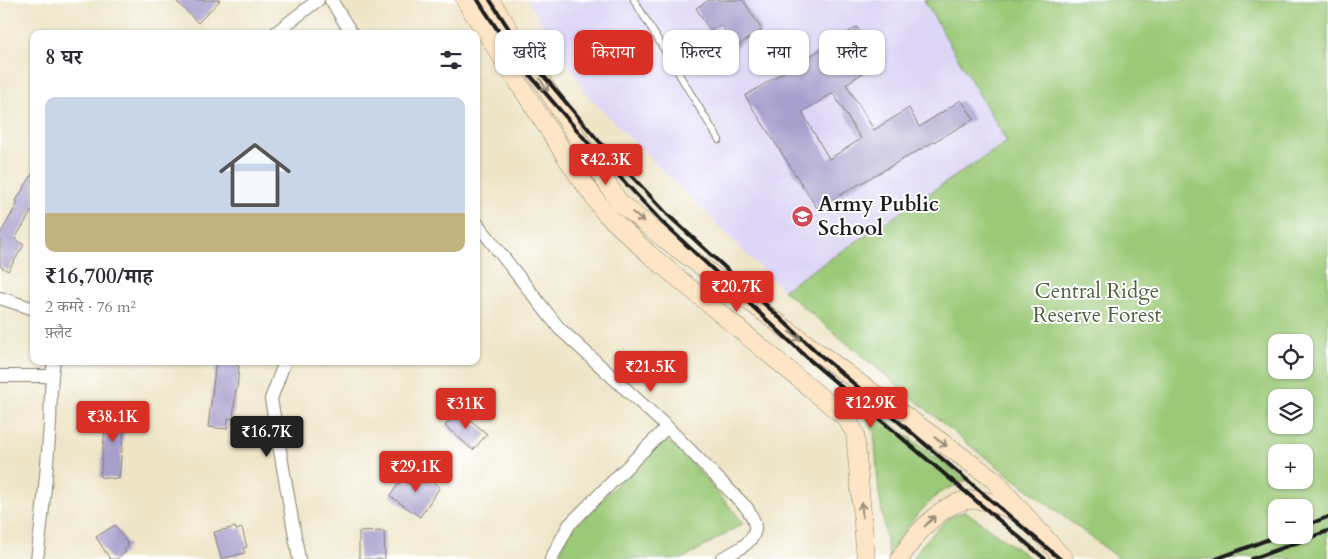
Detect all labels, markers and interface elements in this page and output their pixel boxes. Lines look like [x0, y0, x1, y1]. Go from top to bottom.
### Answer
chip: खरीदें [495, 30, 564, 75]
chip: किराया [574, 30, 653, 75]
chip: फ़िल्टर [663, 30, 739, 75]
chip: नया [749, 30, 809, 75]
chip: फ़्लैट [819, 30, 885, 75]
text: 8 घर [45, 43, 82, 72]
icon: filters [437, 46, 465, 74]
one-way arrow [540, 78, 550, 92]
icon: home [210, 130, 300, 220]
pin: ₹42.3K [565, 144, 647, 186]
text: ₹42.3K [580, 149, 632, 171]
place label: Army Public School [818, 190, 939, 243]
school or university icon: Army Public School [790, 204, 814, 228]
one-way arrow [631, 211, 644, 223]
text: ₹16,700/माह [45, 262, 153, 291]
pin: ₹20.7K [696, 270, 778, 313]
text: ₹20.7K [711, 276, 763, 298]
park label: Central Ridge Reserve Forest [1033, 277, 1162, 330]
text: 2 कमरे · 76 m² [45, 296, 136, 318]
text: फ़्लैट [45, 322, 72, 344]
one-way arrow [788, 331, 802, 341]
map controls [1268, 334, 1313, 544]
button: locate [1268, 334, 1313, 379]
pin: ₹21.5K [610, 350, 692, 393]
text: ₹21.5K [625, 356, 677, 378]
pin: ₹12.9K [830, 386, 912, 429]
pin: ₹31K [436, 388, 496, 430]
button: layers [1268, 389, 1313, 434]
text: ₹12.9K [845, 392, 897, 414]
text: ₹31K [447, 393, 485, 415]
pin: ₹38.1K [72, 400, 154, 443]
text: ₹38.1K [87, 406, 139, 428]
pin: ₹16.7K [226, 416, 308, 458]
text: ₹16.7K [241, 421, 293, 443]
one-way arrow [934, 437, 948, 447]
button: + [1268, 444, 1313, 489]
pin: ₹29.1K [375, 450, 457, 493]
text: ₹29.1K [390, 456, 442, 478]
button: − [1268, 499, 1313, 544]
one-way arrow [857, 503, 867, 519]
one-way arrow [924, 515, 936, 527]

